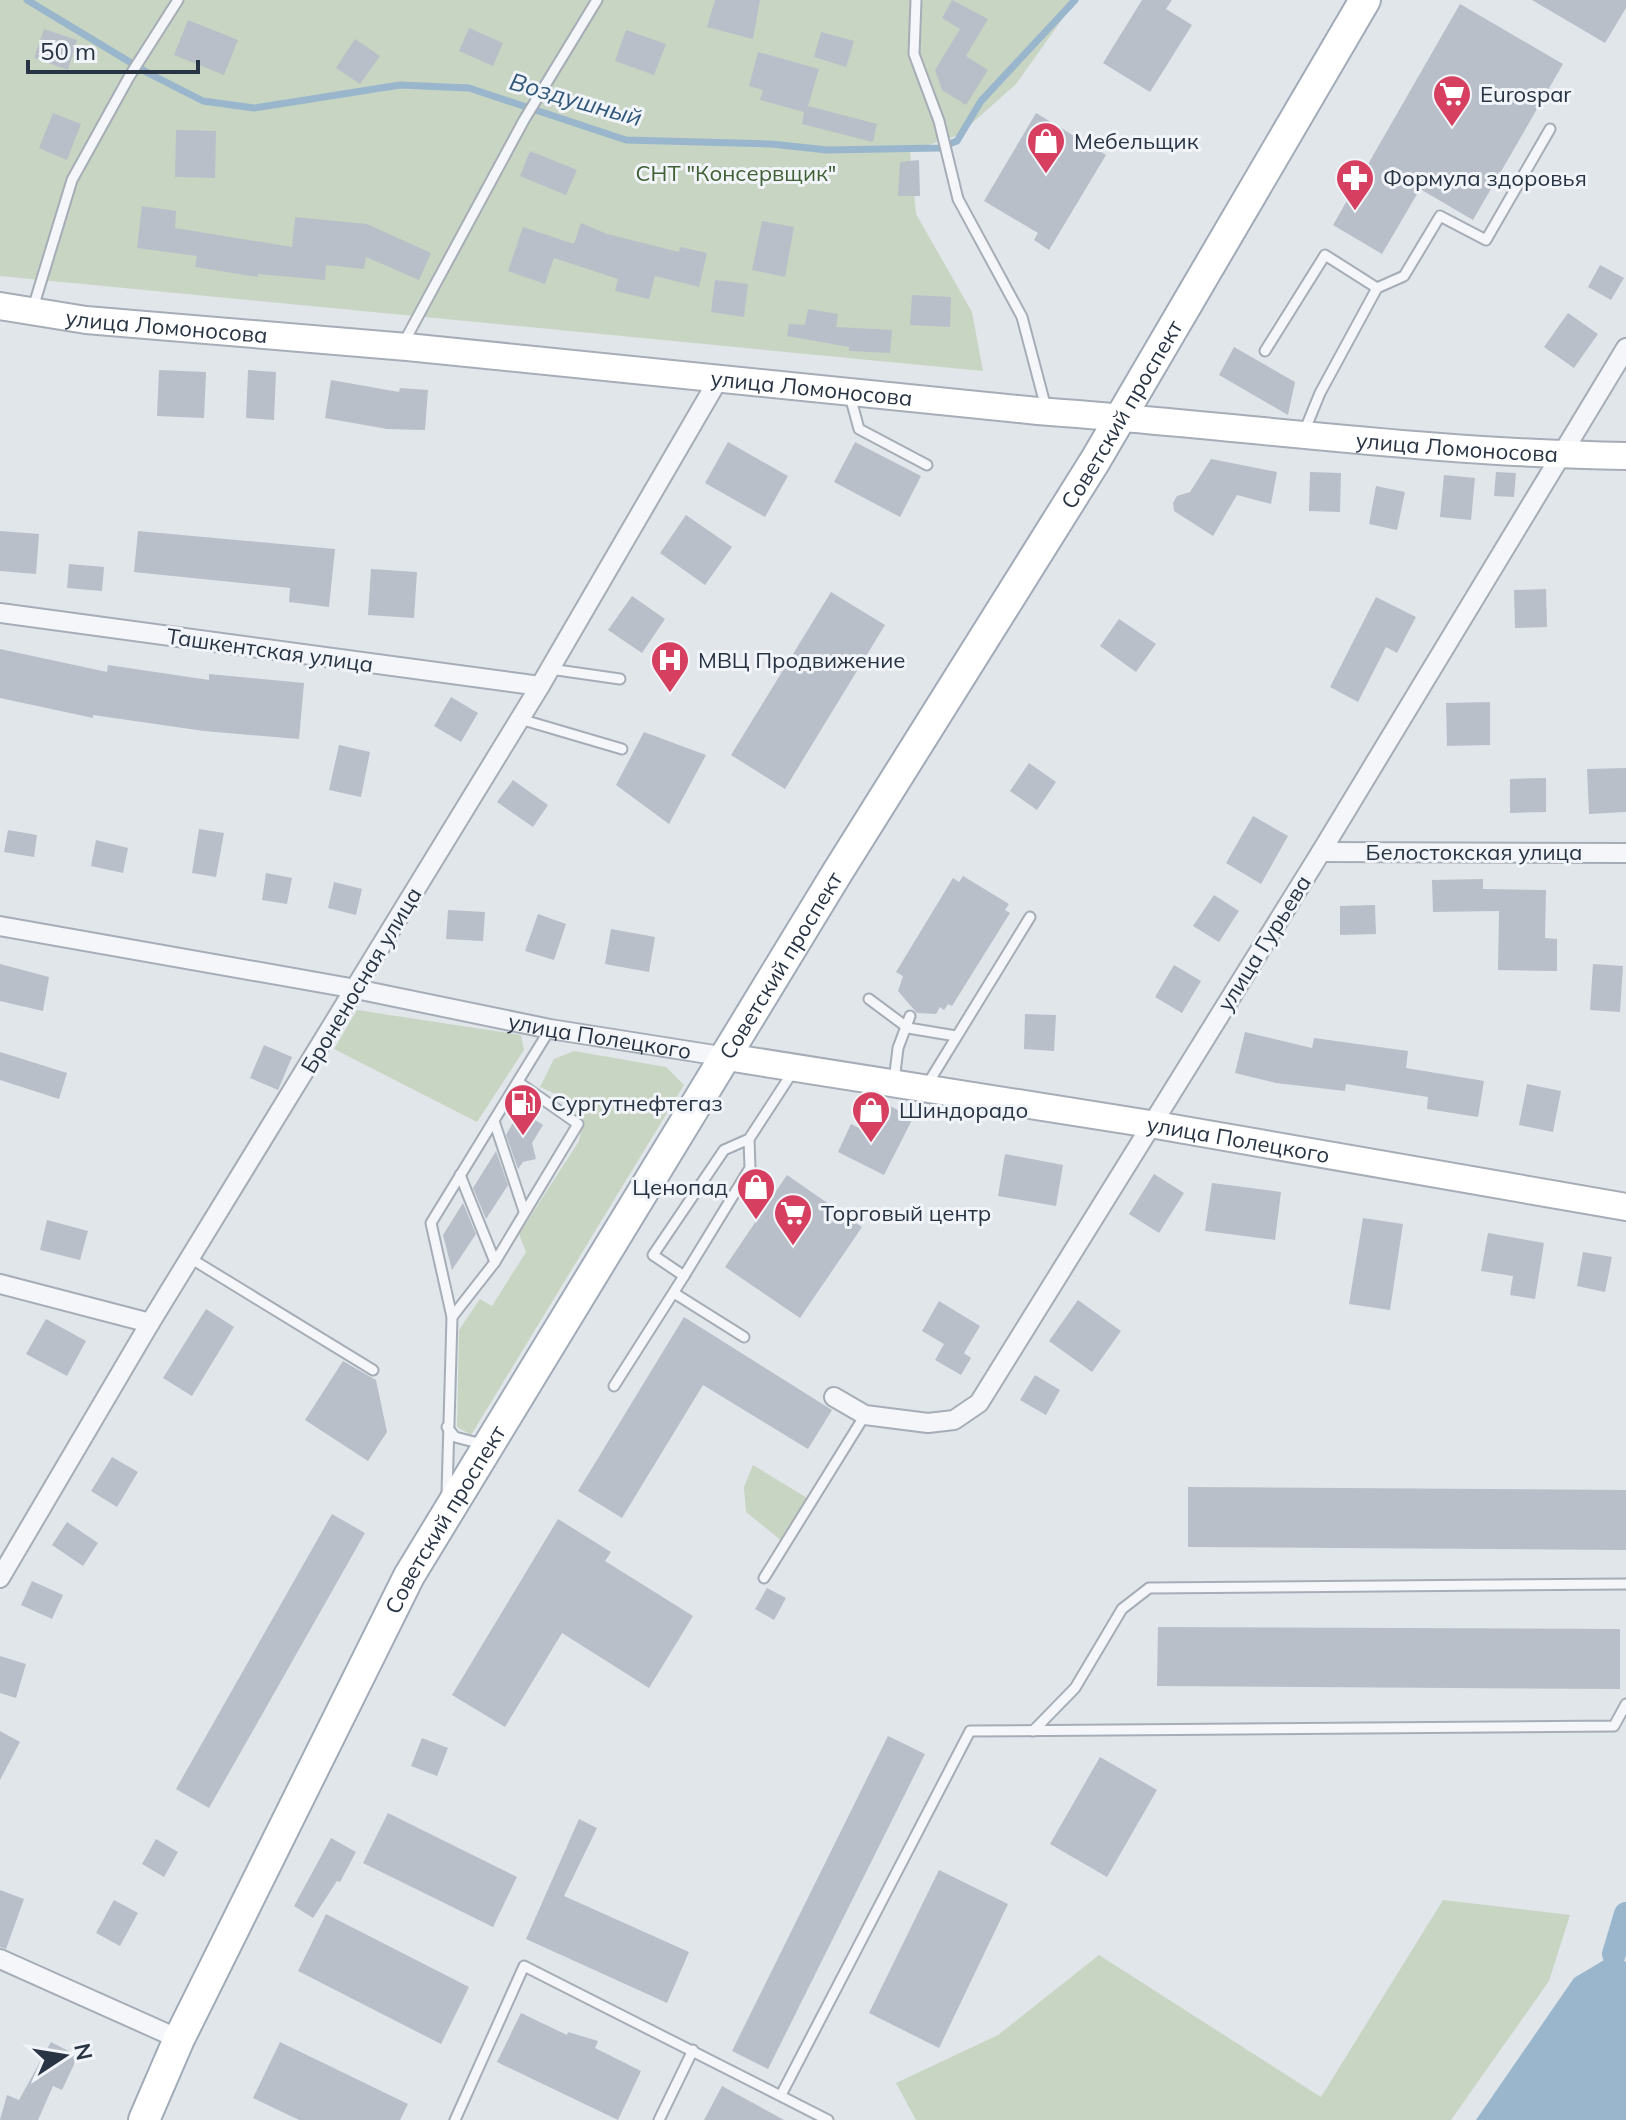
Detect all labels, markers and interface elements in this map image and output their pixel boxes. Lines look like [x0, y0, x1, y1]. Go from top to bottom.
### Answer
scale bar [28, 24, 198, 74]
text: 50 m [40, 36, 96, 66]
water label: Воздушный [506, 66, 646, 132]
supermarket icon: Eurospar [1431, 73, 1473, 128]
place label: Eurospar [1480, 80, 1571, 108]
shop icon: Мебельщик [1025, 120, 1067, 175]
place label: Мебельщик [1074, 127, 1199, 155]
pharmacy icon: Формула здоровья [1334, 157, 1376, 212]
park label: СНТ "Консервщик" [636, 159, 836, 187]
place label: Формула здоровья [1383, 164, 1587, 192]
street label: улица Ломоносова [64, 303, 269, 349]
street label: Советский проспект [1055, 315, 1188, 514]
street label: улица Ломоносова [709, 364, 914, 412]
street label: улица Ломоносова [1355, 426, 1559, 468]
street label: Ташкентская улица [165, 622, 375, 678]
hospital icon: МВЦ Продвижение [649, 639, 691, 694]
place label: МВЦ Продвижение [698, 646, 905, 674]
street label: Белостокская улица [1366, 838, 1582, 866]
street label: Советский проспект [713, 867, 848, 1064]
street label: улица Гурьева [1211, 870, 1317, 1016]
street label: Броненосная улица [294, 882, 428, 1078]
street label: улица Полецкого [506, 1007, 693, 1065]
fuel station icon: Сургутнефтегаз [502, 1082, 544, 1137]
place label: Сургутнефтегаз [551, 1089, 723, 1117]
shop icon: Шиндорадо [850, 1089, 892, 1144]
place label: Шиндорадо [899, 1096, 1028, 1124]
street label: улица Полецкого [1145, 1110, 1332, 1169]
shop icon: Ценопад [735, 1166, 777, 1221]
place label: Ценопад [632, 1173, 728, 1201]
supermarket icon: Торговый центр [772, 1192, 814, 1247]
place label: Торговый центр [821, 1199, 991, 1227]
street label: Советский проспект [378, 1420, 511, 1619]
north arrow [24, 2016, 104, 2096]
text: N [68, 2041, 99, 2063]

